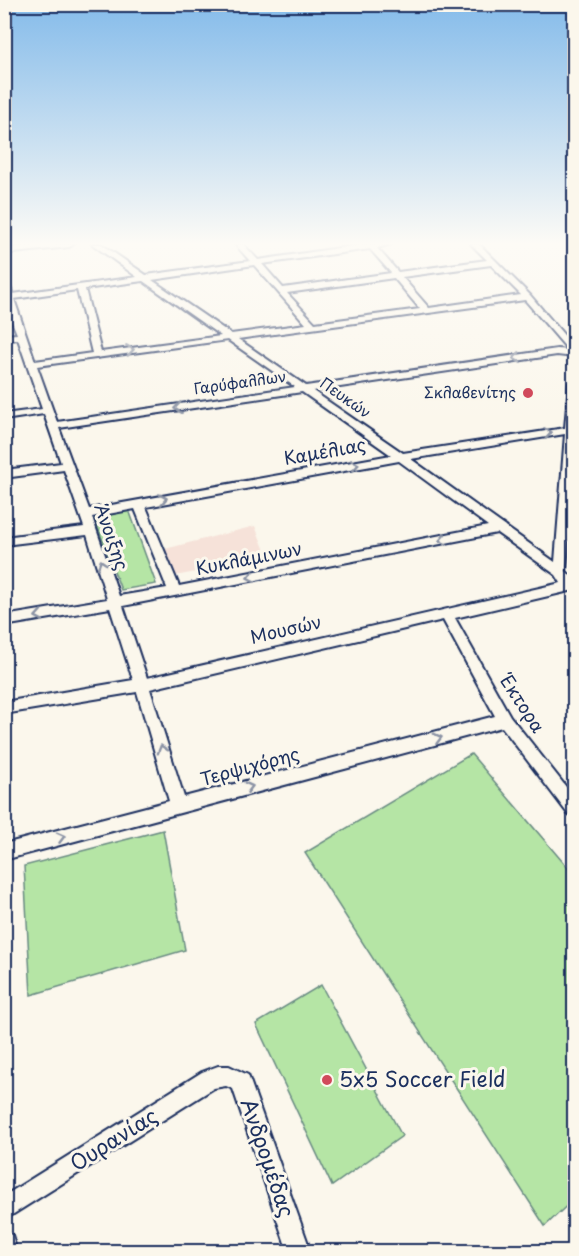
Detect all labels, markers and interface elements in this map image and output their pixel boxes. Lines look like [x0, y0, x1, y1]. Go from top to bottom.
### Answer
one-way arrow [126, 344, 135, 356]
one-way arrow [512, 351, 522, 364]
street label: Γαρύφαλλων [192, 364, 287, 399]
street label: Πευκών [315, 371, 376, 423]
place label: Σκλαβενίτης [424, 380, 516, 403]
marker: Σκλαβενίτης [521, 386, 535, 400]
one-way arrow [174, 401, 183, 413]
one-way arrow [543, 428, 552, 440]
street label: Καμέλιας [282, 430, 368, 471]
one-way arrow [350, 459, 360, 472]
one-way arrow [158, 493, 168, 506]
street label: Άνοιξης [88, 499, 136, 574]
one-way arrow [438, 533, 448, 546]
street label: Κυκλάμινων [193, 534, 304, 581]
one-way arrow [97, 559, 109, 570]
one-way arrow [247, 570, 257, 583]
street label: Μουσών [247, 607, 324, 650]
one-way arrow [34, 609, 44, 621]
street label: Έκτορα [493, 667, 552, 738]
one-way arrow [433, 732, 443, 745]
street label: Τερψιχόρης [197, 739, 302, 792]
one-way arrow [157, 744, 169, 755]
one-way arrow [244, 782, 254, 794]
one-way arrow [55, 832, 66, 844]
place label: 5x5 Soccer Field [339, 1062, 505, 1094]
marker: 5x5 Soccer Field [320, 1073, 334, 1087]
street label: Ανδρομέδας [234, 1094, 304, 1221]
street label: Ουρανίας [63, 1099, 163, 1178]

